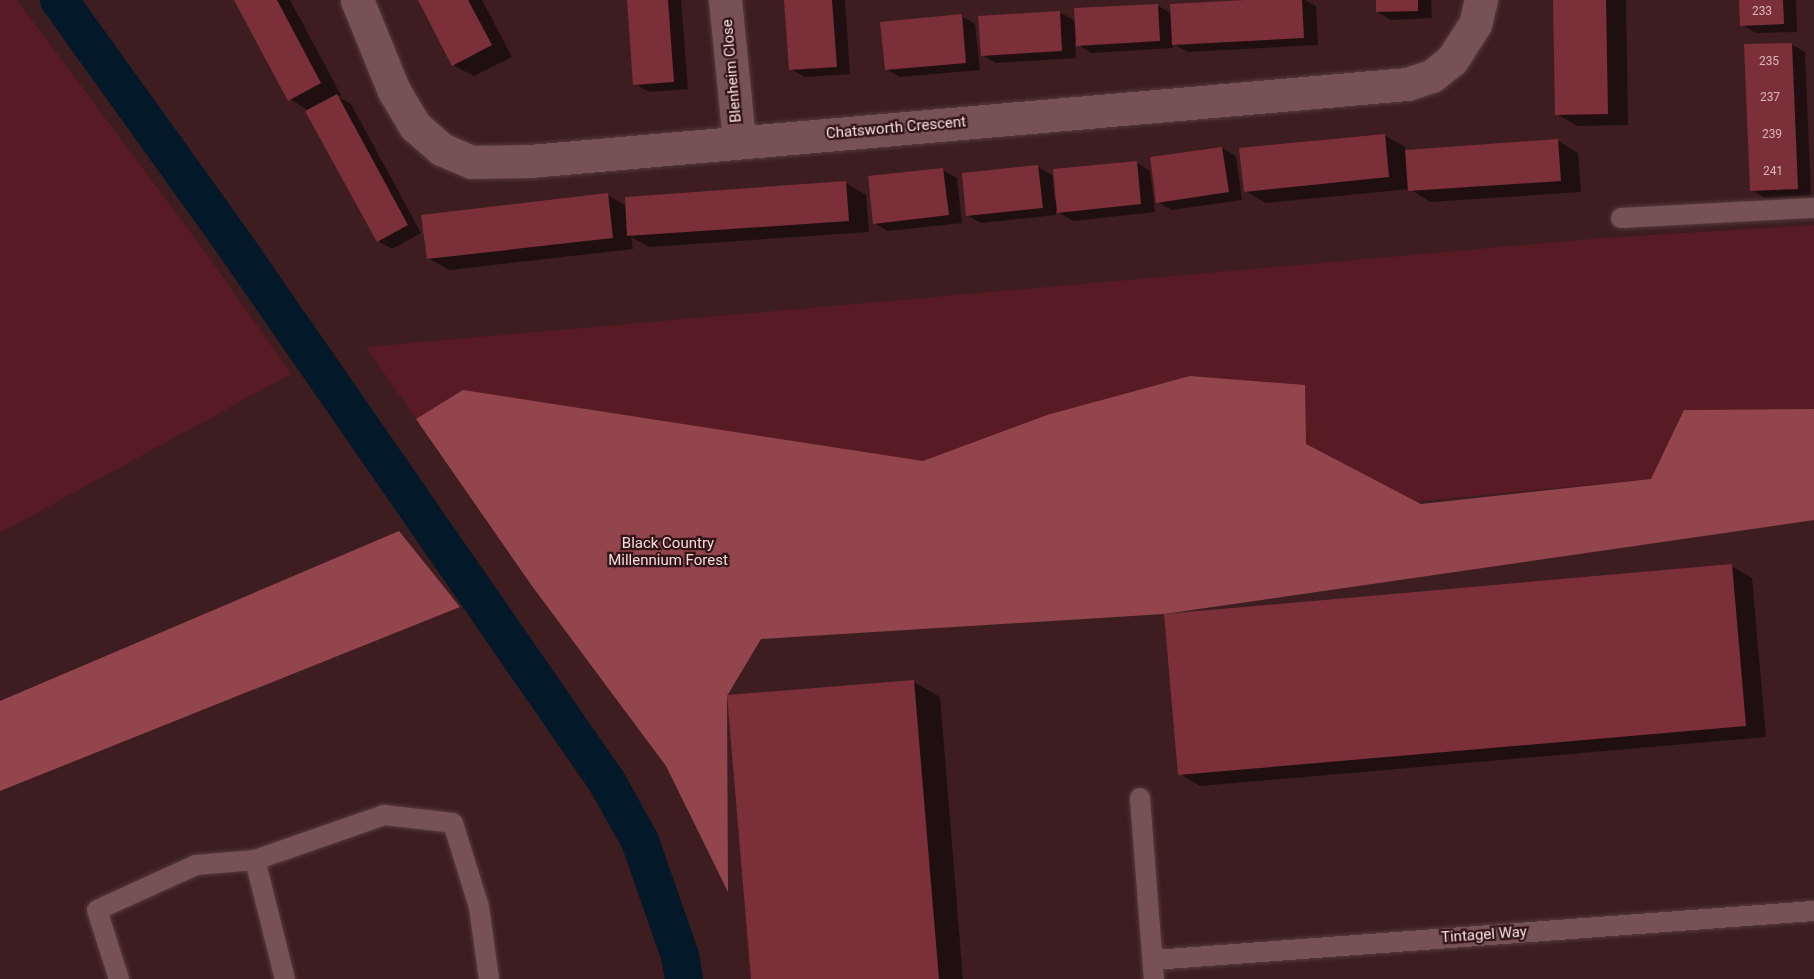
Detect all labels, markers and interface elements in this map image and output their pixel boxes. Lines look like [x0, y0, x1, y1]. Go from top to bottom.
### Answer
house number: 233 [1752, 5, 1772, 19]
street label: Blenheim Close [719, 19, 745, 123]
house number: 235 [1759, 55, 1779, 69]
house number: 237 [1760, 91, 1780, 105]
street label: Chatsworth Crescent [825, 113, 967, 143]
house number: 239 [1762, 128, 1782, 142]
house number: 241 [1763, 165, 1783, 179]
park label: Black Country Millennium Forest [608, 534, 728, 569]
street label: Tintagel Way [1441, 923, 1527, 947]

